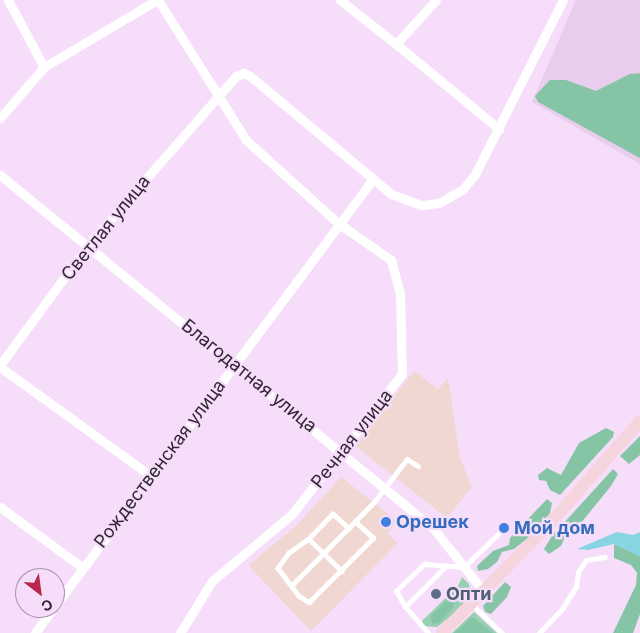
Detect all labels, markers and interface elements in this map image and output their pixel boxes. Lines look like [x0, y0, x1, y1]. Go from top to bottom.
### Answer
street label: Светлая улица [57, 171, 155, 285]
street label: Благодатная улица [177, 315, 321, 437]
street label: Рождественская улица [90, 376, 230, 552]
street label: Речная улица [307, 385, 397, 493]
place label: Орешек [396, 511, 469, 533]
marker: Орешек [380, 516, 392, 528]
place label: Мой дом [514, 517, 595, 539]
marker: Мой дом [498, 522, 510, 534]
north arrow [15, 568, 65, 618]
place label: Опти [446, 583, 491, 605]
marker: Опти [430, 588, 442, 600]
text: С [39, 596, 56, 616]

